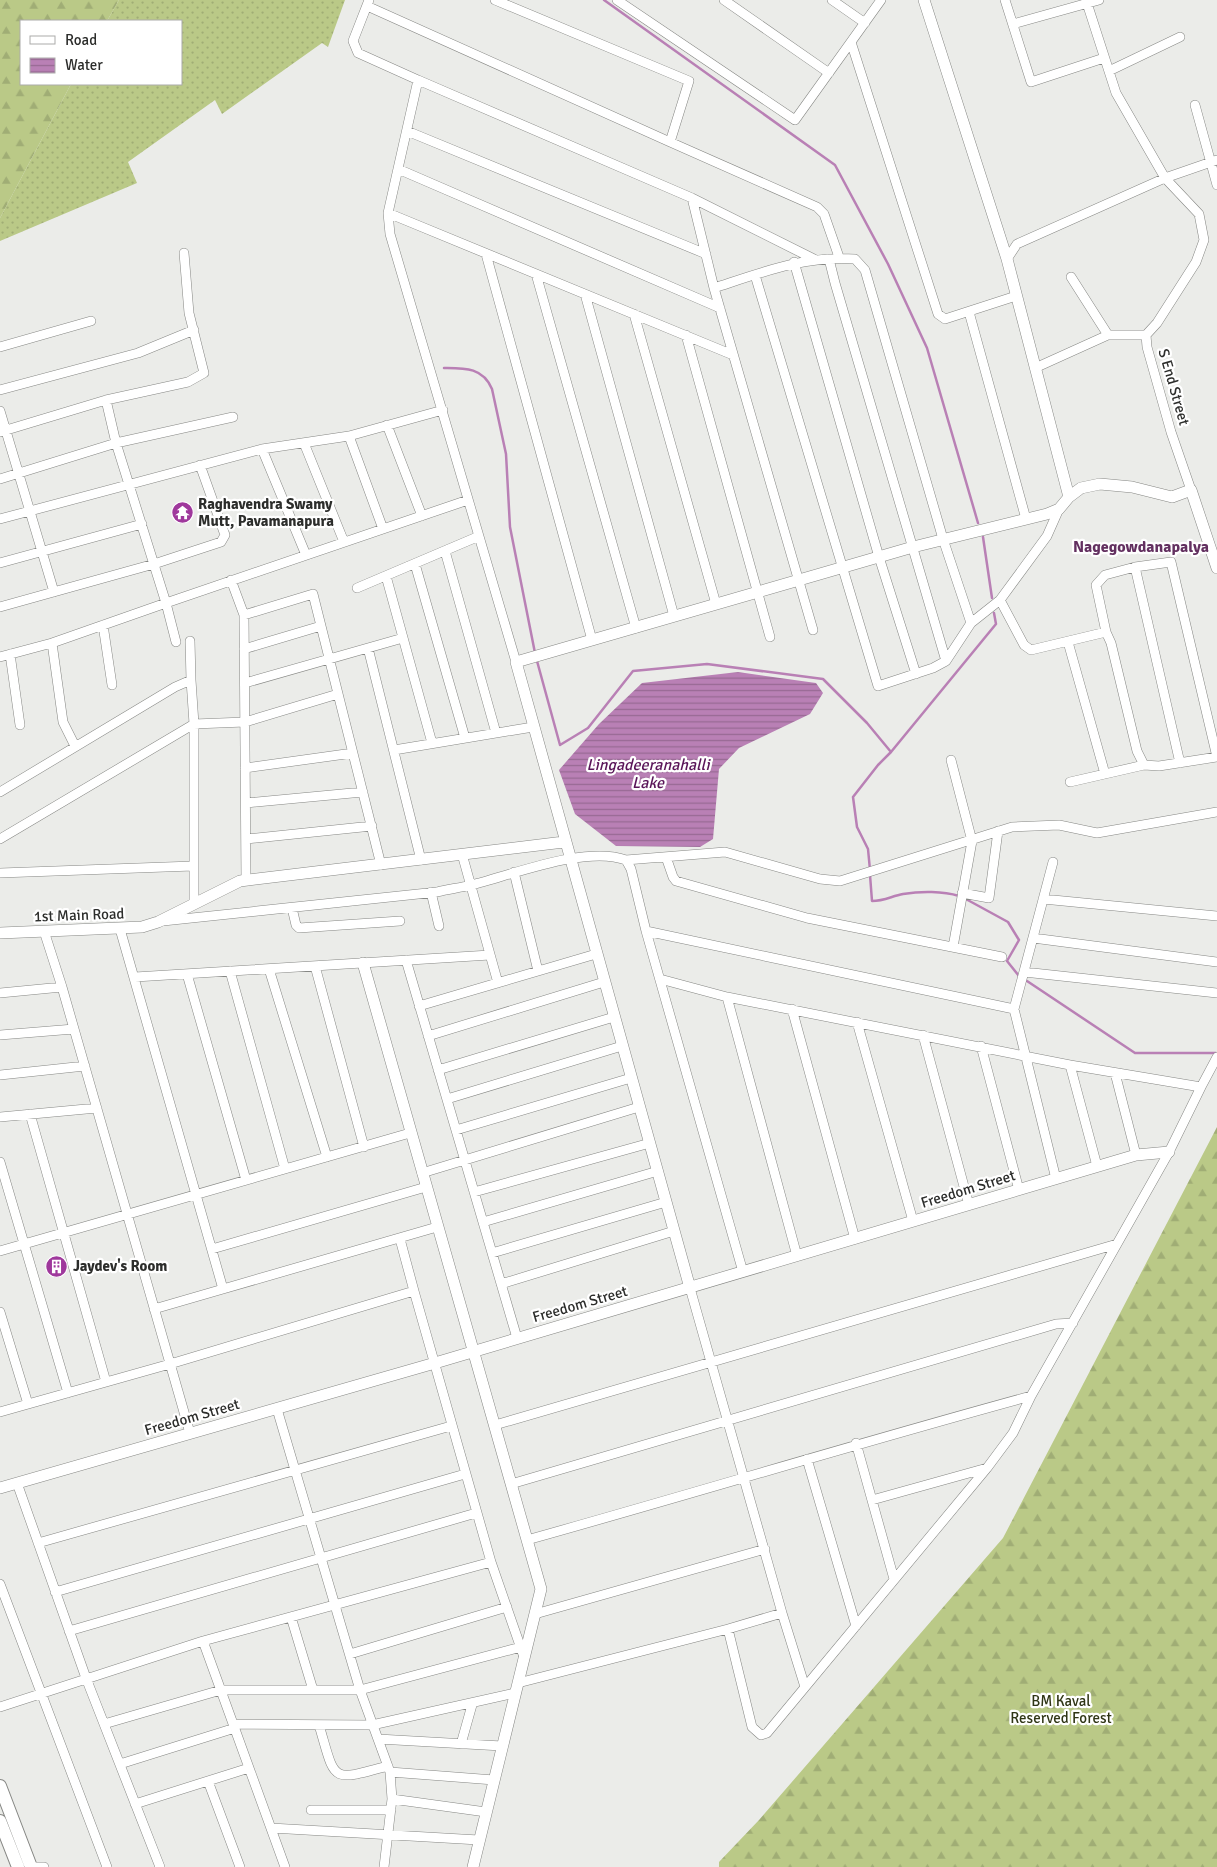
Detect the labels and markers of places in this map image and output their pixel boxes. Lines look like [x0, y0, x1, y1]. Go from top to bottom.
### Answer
place label: Raghavendra Swamy Mutt, Pavamanapura [198, 495, 334, 530]
temple icon: Raghavendra Swamy Mutt, Pavamanapura [170, 501, 194, 525]
building icon: Jaydev's Room [45, 1254, 69, 1278]
place label: Jaydev's Room [73, 1257, 167, 1275]

